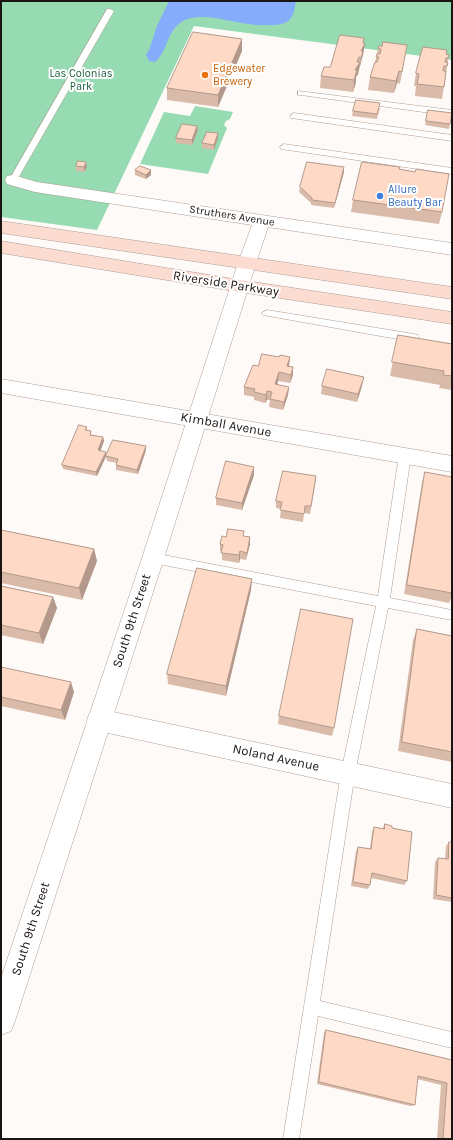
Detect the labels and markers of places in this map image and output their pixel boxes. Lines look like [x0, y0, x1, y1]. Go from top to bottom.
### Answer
place label: Edgewater Brewery [213, 62, 265, 88]
marker: Edgewater Brewery [200, 70, 210, 80]
place label: Allure Beauty Bar [388, 183, 442, 209]
marker: Allure Beauty Bar [375, 191, 385, 201]

